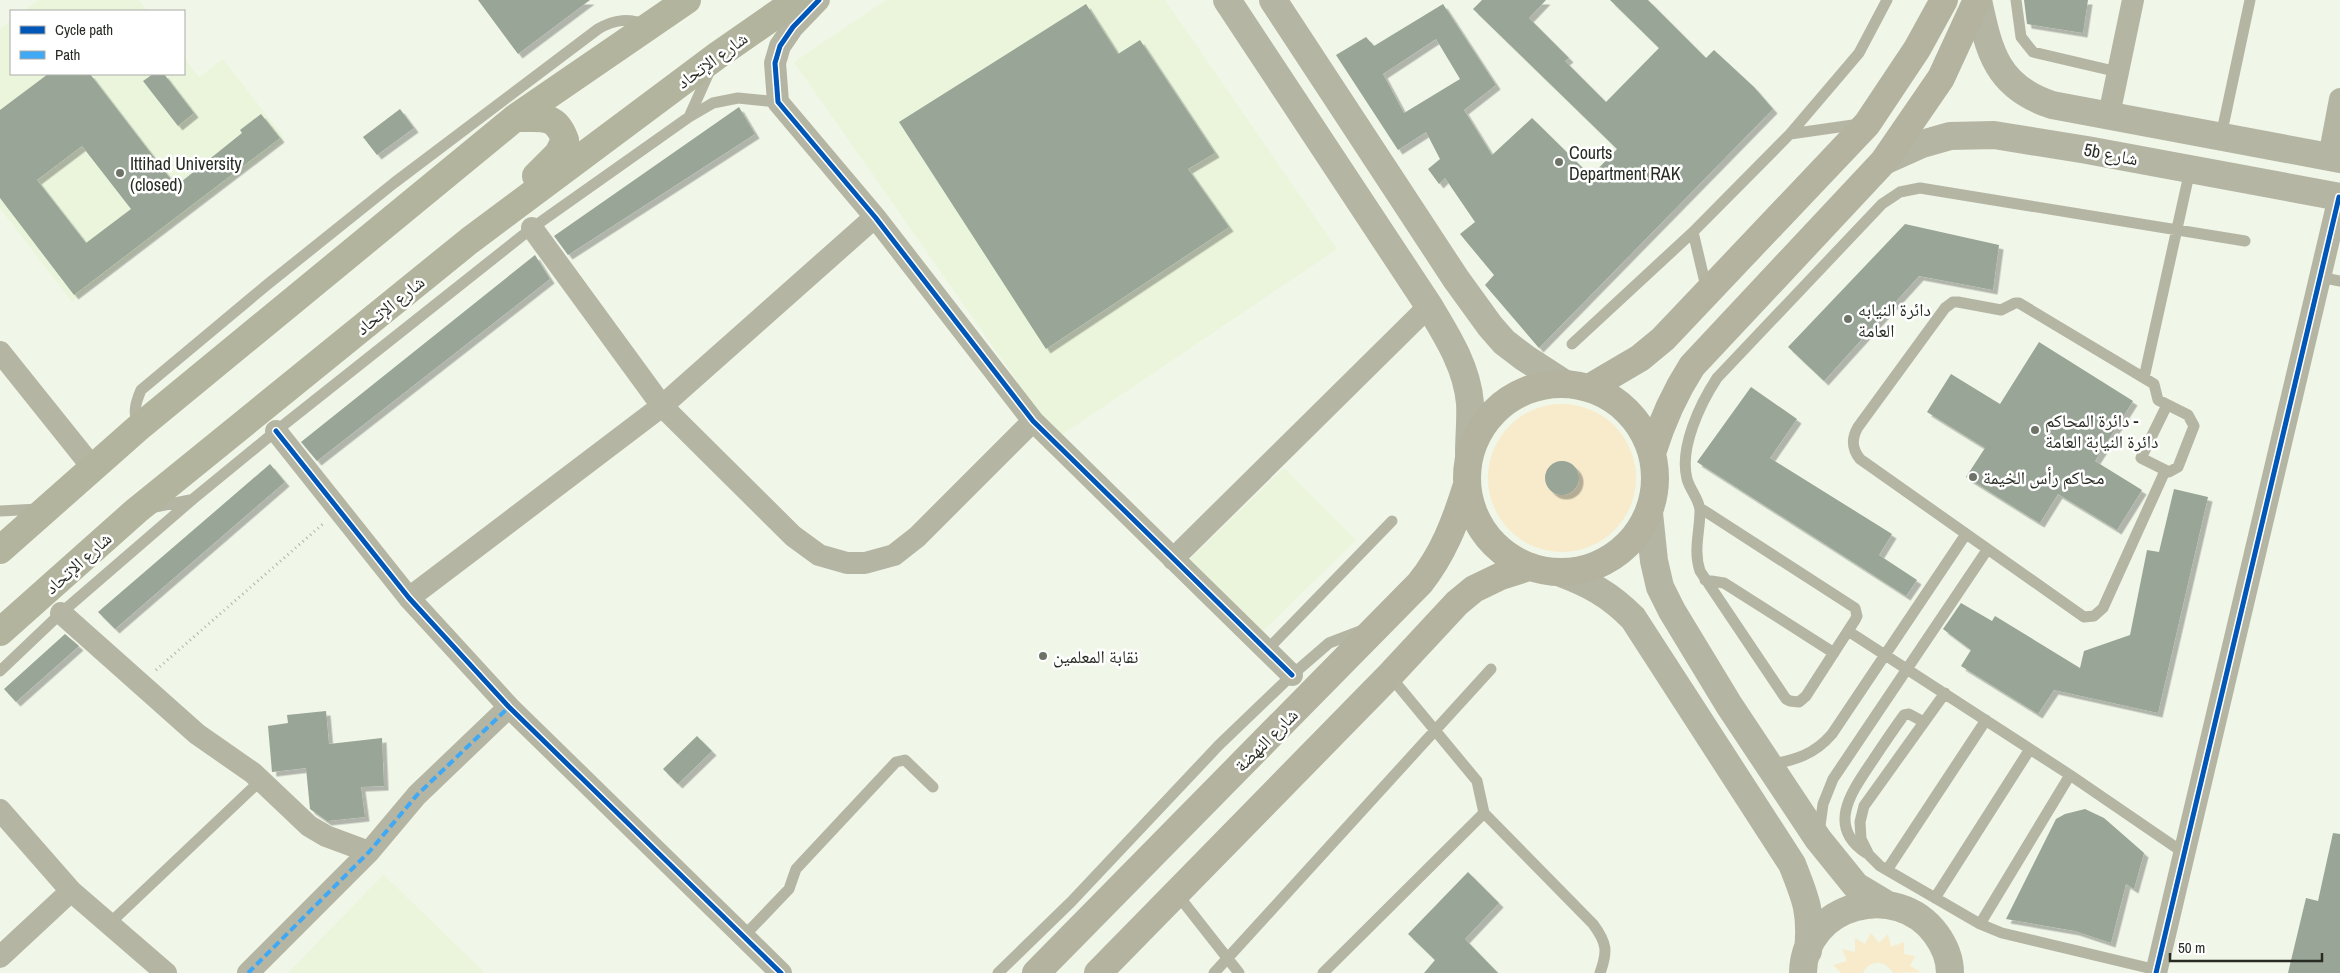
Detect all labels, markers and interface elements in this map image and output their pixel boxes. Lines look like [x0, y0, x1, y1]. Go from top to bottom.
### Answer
legend [10, 10, 185, 75]
text: Cycle path [55, 19, 113, 40]
street label: شارع الإتحاد [671, 26, 753, 94]
text: Path [55, 44, 80, 65]
street label: 5b شارع [2082, 137, 2140, 171]
place label: Courts Department RAK [1569, 140, 1681, 186]
place label: Ittihad University (closed) [130, 151, 242, 197]
marker: Courts Department RAK [1553, 156, 1565, 168]
marker: Ittihad University (closed) [114, 167, 126, 179]
street label: شارع الإتحاد [350, 269, 430, 341]
place label: دائرة النيابه العامة [1858, 297, 1931, 343]
marker: دائرة النيابه العامة [1842, 313, 1854, 325]
place label: دائرة المحاكم - دائرة النيابة العامة [2045, 408, 2158, 454]
marker: دائرة المحاكم - دائرة النيابة العامة [2029, 424, 2041, 436]
place label: محاكم رأس الخيمة [1983, 465, 2105, 490]
marker: محاكم رأس الخيمة [1967, 471, 1979, 483]
street label: شارع الإتحاد [39, 526, 117, 600]
place label: نقابة المعلمين [1053, 644, 1139, 669]
marker: نقابة المعلمين [1037, 650, 1049, 662]
street label: شارع النهضة [1229, 703, 1303, 777]
scale bar [2170, 930, 2322, 962]
text: 50 m [2178, 937, 2205, 958]

